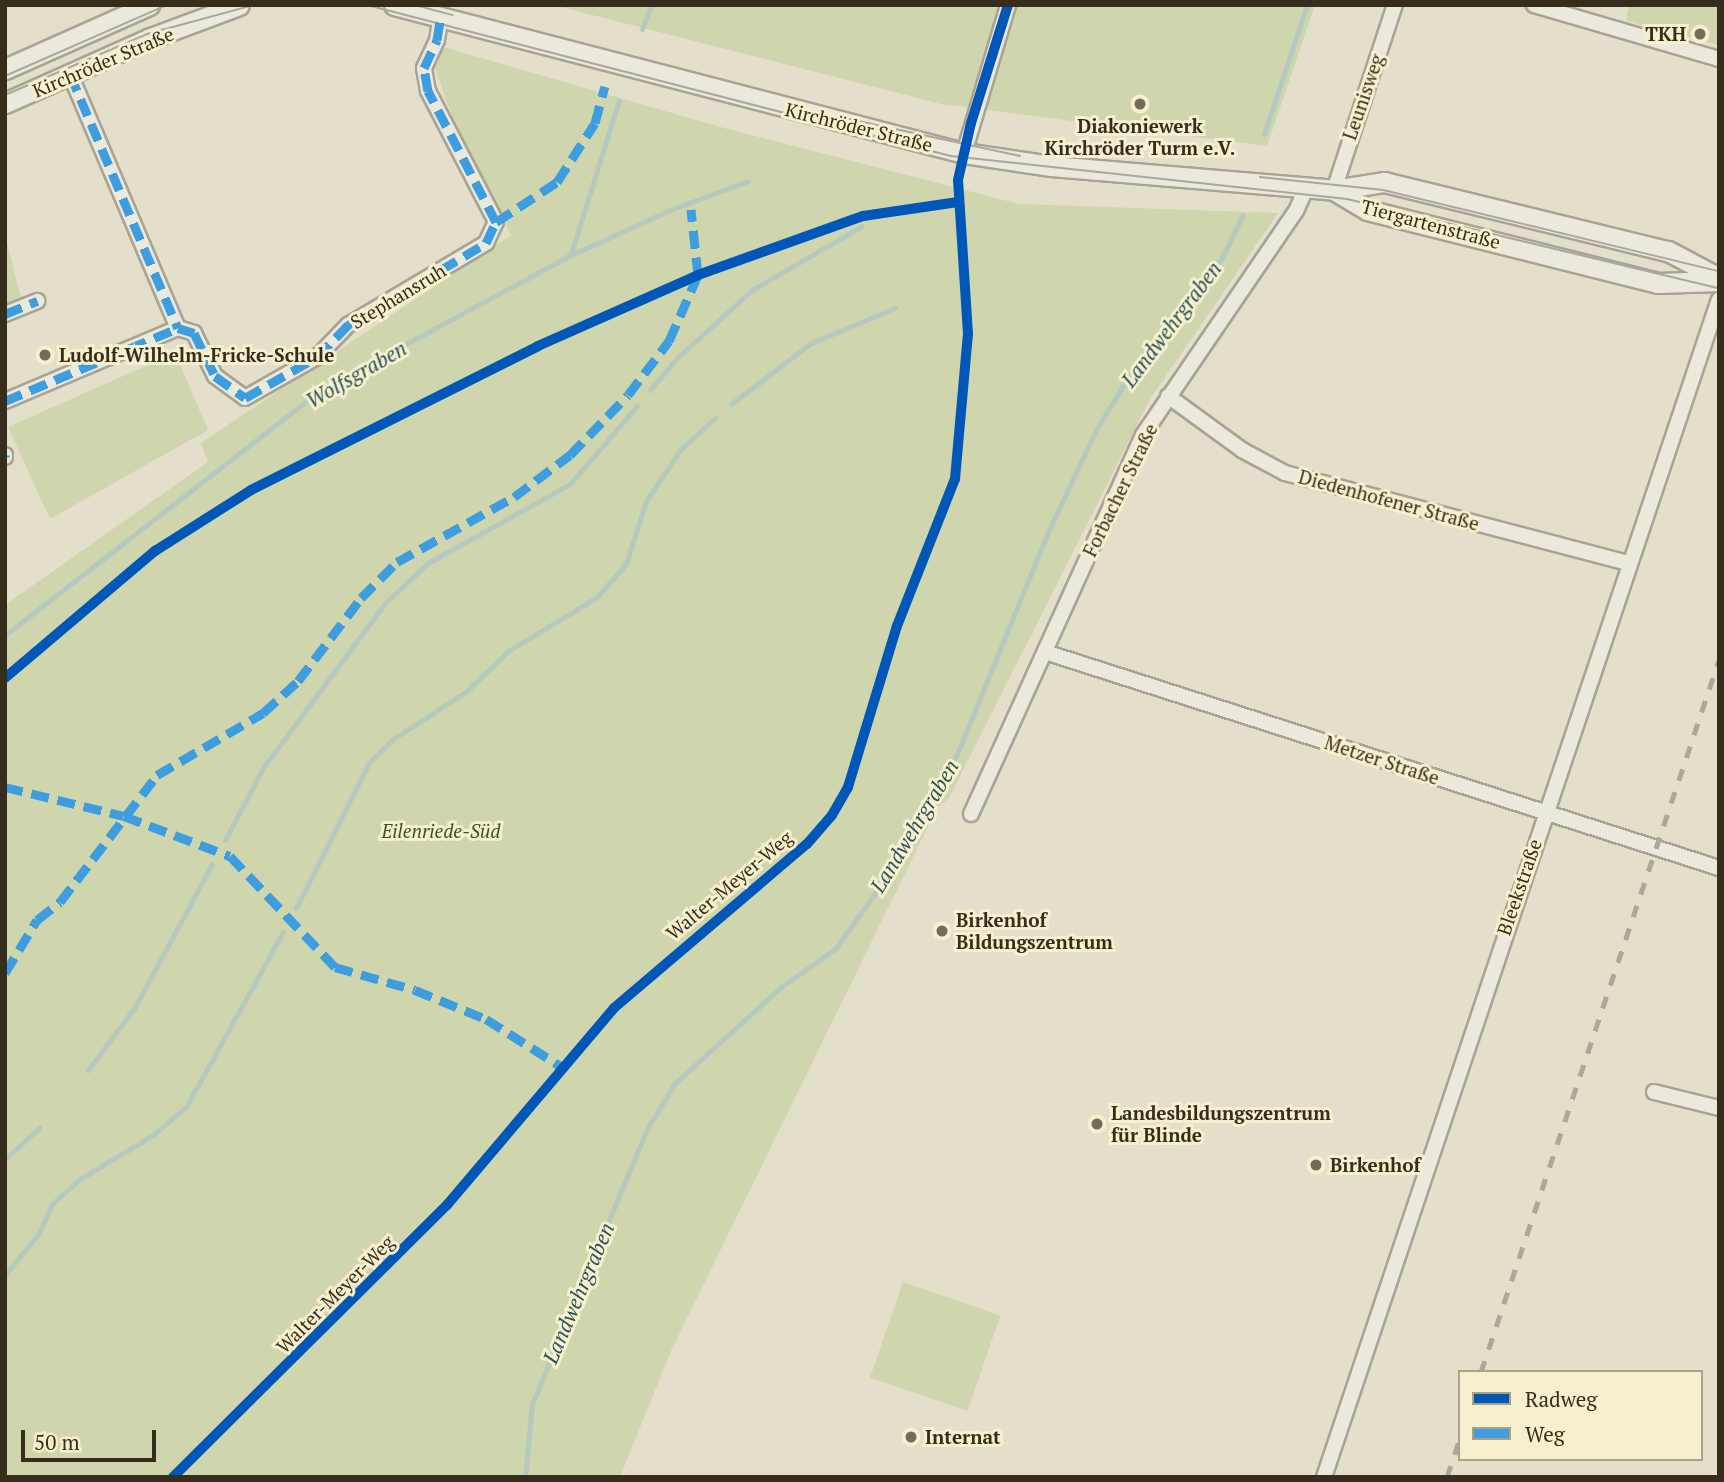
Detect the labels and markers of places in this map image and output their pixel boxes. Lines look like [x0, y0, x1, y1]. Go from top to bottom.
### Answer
place label: TKH [1645, 23, 1686, 45]
marker: TKH [1692, 26, 1708, 42]
marker: Diakoniewerk Kirchröder Turm e.V. [1132, 96, 1148, 112]
place label: Diakoniewerk Kirchröder Turm e.V. [1045, 115, 1235, 159]
place label: Ludolf-Wilhelm-Fricke-Schule [59, 344, 334, 366]
marker: Ludolf-Wilhelm-Fricke-Schule [37, 347, 53, 363]
place label: Birkenhof Bildungszentrum [956, 909, 1113, 953]
marker: Birkenhof Bildungszentrum [934, 923, 950, 939]
place label: Landesbildungszentrum für Blinde [1111, 1102, 1331, 1146]
marker: Landesbildungszentrum für Blinde [1089, 1116, 1105, 1132]
place label: Birkenhof [1330, 1154, 1421, 1176]
marker: Birkenhof [1308, 1157, 1324, 1173]
place label: Internat [925, 1426, 1001, 1448]
marker: Internat [903, 1429, 919, 1445]

